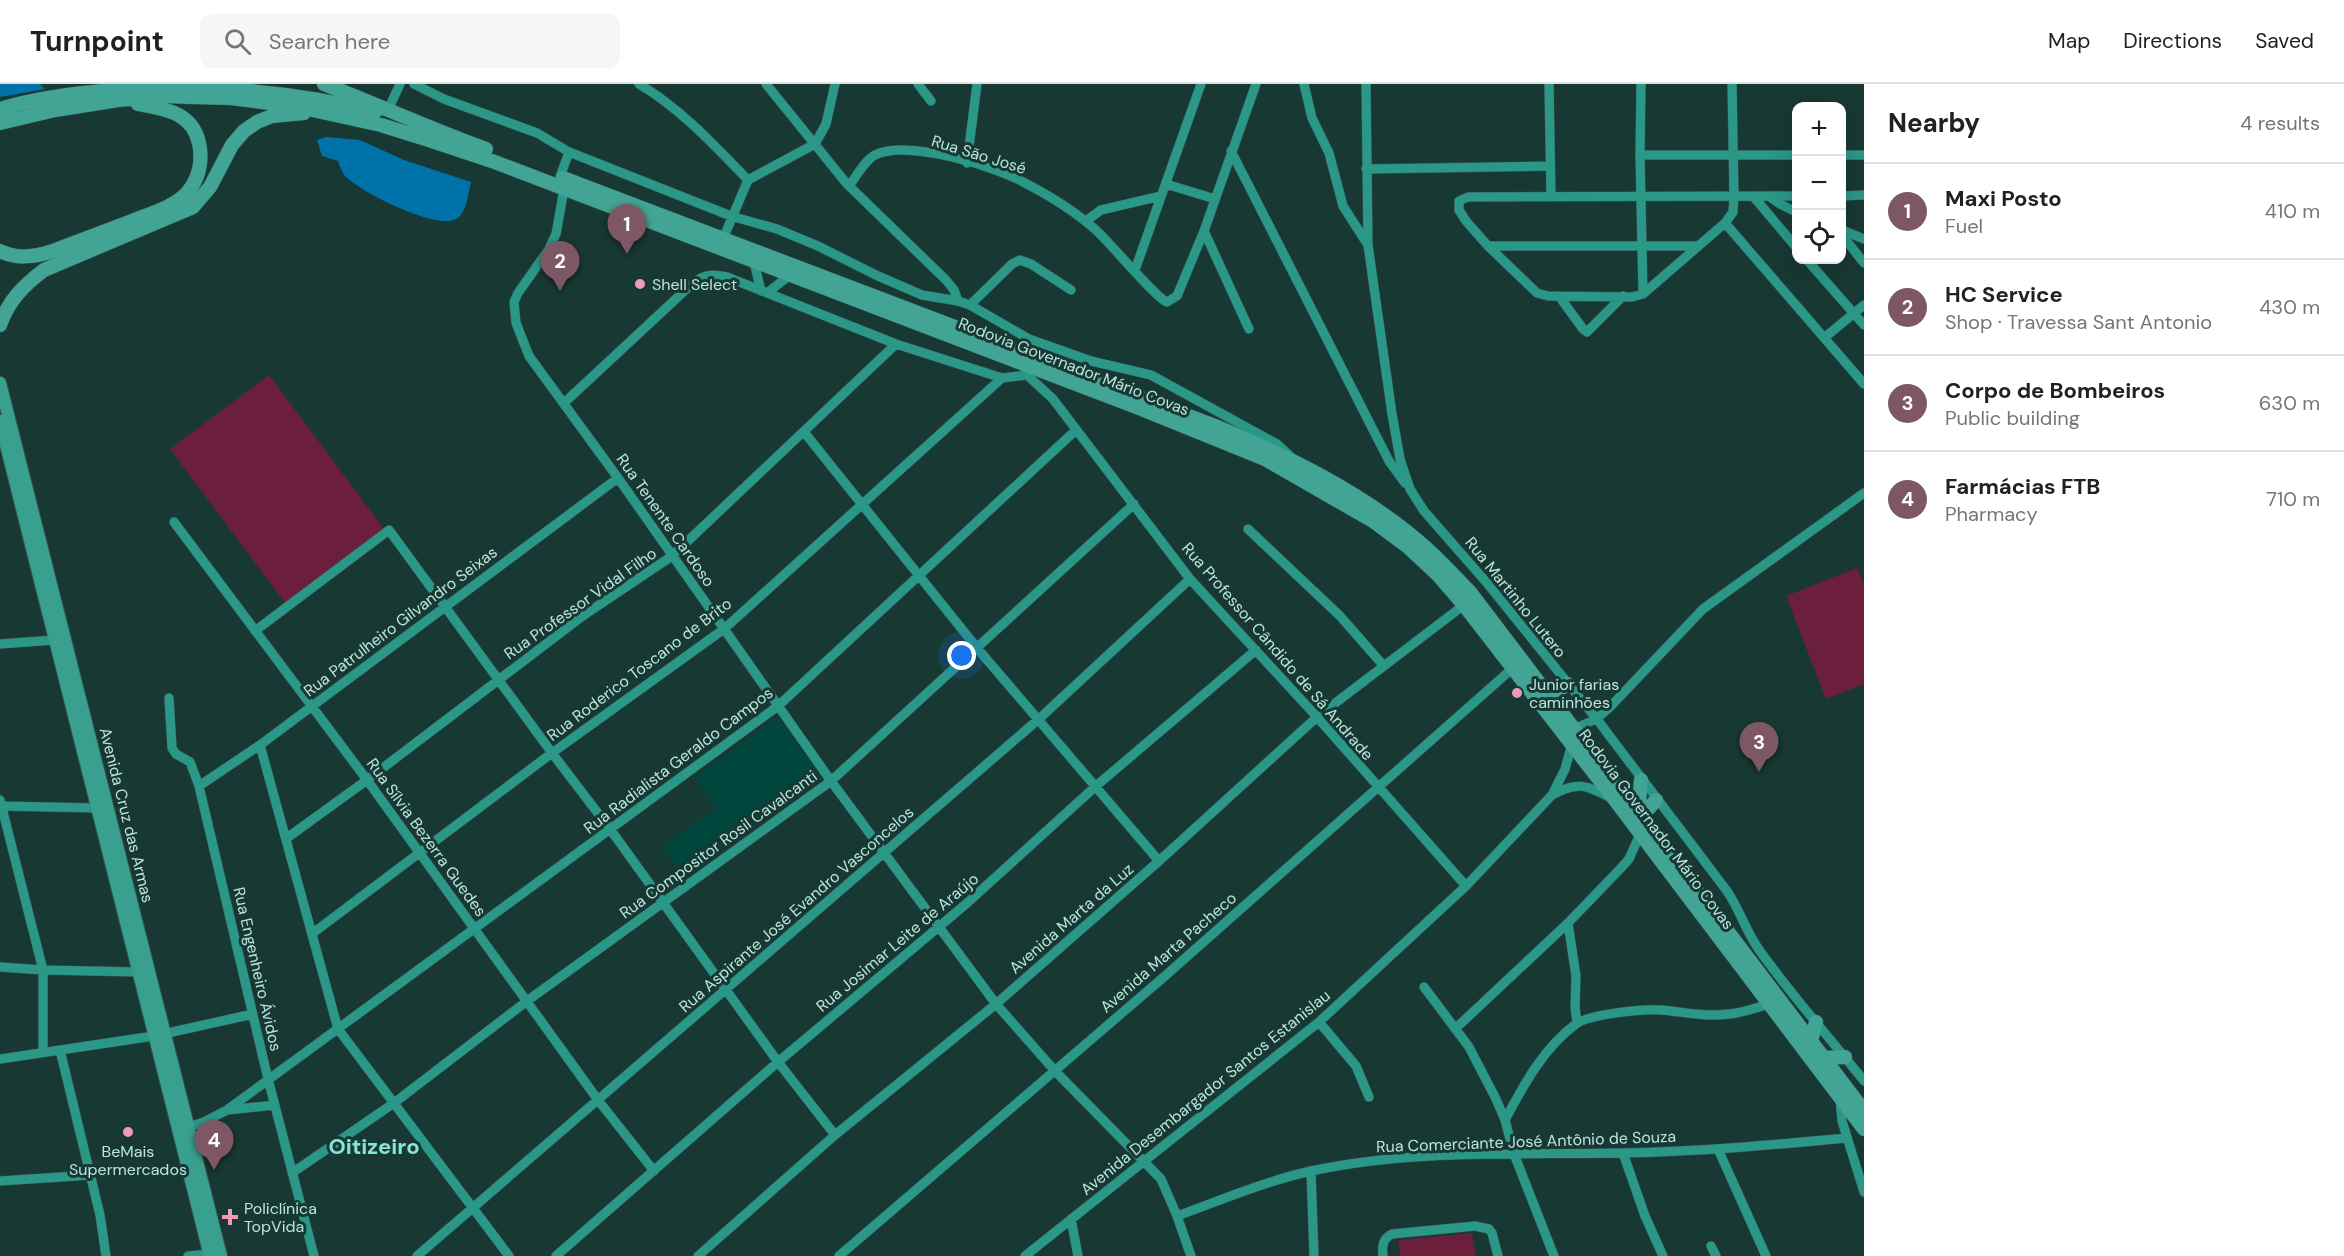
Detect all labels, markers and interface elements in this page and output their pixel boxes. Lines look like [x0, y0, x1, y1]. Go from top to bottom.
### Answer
search box [200, 14, 620, 68]
text: Turnpoint [30, 23, 164, 60]
icon: search [221, 25, 254, 58]
text: Search here [269, 27, 390, 56]
text: Map [2048, 27, 2090, 55]
text: Directions [2123, 27, 2222, 55]
text: Saved [2255, 27, 2314, 55]
map controls [1792, 102, 1846, 264]
button: + [1792, 102, 1846, 156]
text: Nearby [1888, 106, 1980, 140]
text: 4 results [2240, 110, 2320, 136]
street label: Rua São José [929, 130, 1029, 179]
button: − [1792, 156, 1846, 210]
text: Maxi Posto [1945, 184, 2062, 213]
text: 1 [1904, 198, 1911, 224]
text: 410 m [2265, 198, 2320, 224]
pin: 1 [608, 204, 646, 254]
button: locate [1792, 210, 1846, 264]
text: Fuel [1945, 213, 1983, 239]
pin: 2 [540, 242, 580, 291]
place label: Shell Select [652, 274, 737, 295]
marker: Shell Select [633, 277, 647, 291]
text: HC Service [1945, 280, 2063, 309]
text: 2 [1902, 294, 1913, 320]
text: 430 m [2259, 294, 2320, 320]
text: Shop · Travessa Sant Antonio [1945, 309, 2212, 335]
street label: Rodovia Governador Mário Covas [955, 313, 1192, 420]
text: Corpo de Bombeiros [1945, 376, 2165, 405]
text: 3 [1901, 390, 1914, 416]
text: 630 m [2259, 390, 2320, 416]
text: Public building [1945, 405, 2080, 431]
street label: Rua Tenente Cardoso [612, 450, 719, 591]
text: Farmácias FTB [1945, 472, 2100, 501]
text: 4 [1901, 486, 1914, 512]
text: 710 m [2266, 486, 2320, 512]
text: Pharmacy [1945, 501, 2038, 527]
street label: Rua Martinho Lutero [1460, 532, 1571, 662]
street label: Rua Professor Cândido de Sá Andrade [1177, 538, 1378, 765]
street label: Rua Patrulheiro Gilvandro Seixas [299, 542, 501, 701]
street label: Rua Professor Vidal Filho [500, 543, 661, 664]
street label: Rua Roderico Toscano de Brito [543, 593, 736, 746]
your location [947, 641, 976, 670]
place label: Junior farias caminhões [1529, 674, 1619, 713]
street label: Rua Radialista Geraldo Campos [579, 682, 777, 838]
marker: Junior farias caminhões [1510, 686, 1524, 700]
pin: 3 [1740, 722, 1778, 772]
street label: Avenida Cruz das Armas [95, 725, 158, 905]
street label: Rodovia Governador Mário Covas [1574, 725, 1739, 934]
street label: Rua Sílvia Bezerra Guedes [362, 754, 491, 921]
street label: Rua Compositor Rosil Cavalcanti [615, 766, 821, 923]
street label: Rua Aspirante José Evandro Vasconcelos [675, 802, 918, 1017]
street label: Avenida Marta da Luz [1005, 859, 1138, 978]
street label: Rua Josimar Leite de Araújo [812, 868, 983, 1017]
street label: Rua Engenheiro Ávidos [228, 885, 287, 1053]
street label: Avenida Marta Pacheco [1096, 887, 1241, 1017]
street label: Avenida Desembargador Santos Estanislau [1076, 985, 1334, 1200]
pin: 4 [194, 1120, 234, 1170]
marker: BeMais Supermercados [121, 1125, 135, 1139]
street label: Rua Comerciante José Antônio de Souza [1376, 1126, 1676, 1157]
district label: Oitizeiro [328, 1132, 420, 1161]
place label: BeMais Supermercados [69, 1141, 187, 1180]
place label: Policlínica TopVida [244, 1198, 317, 1237]
marker: Policlínica TopVida [221, 1208, 239, 1226]

